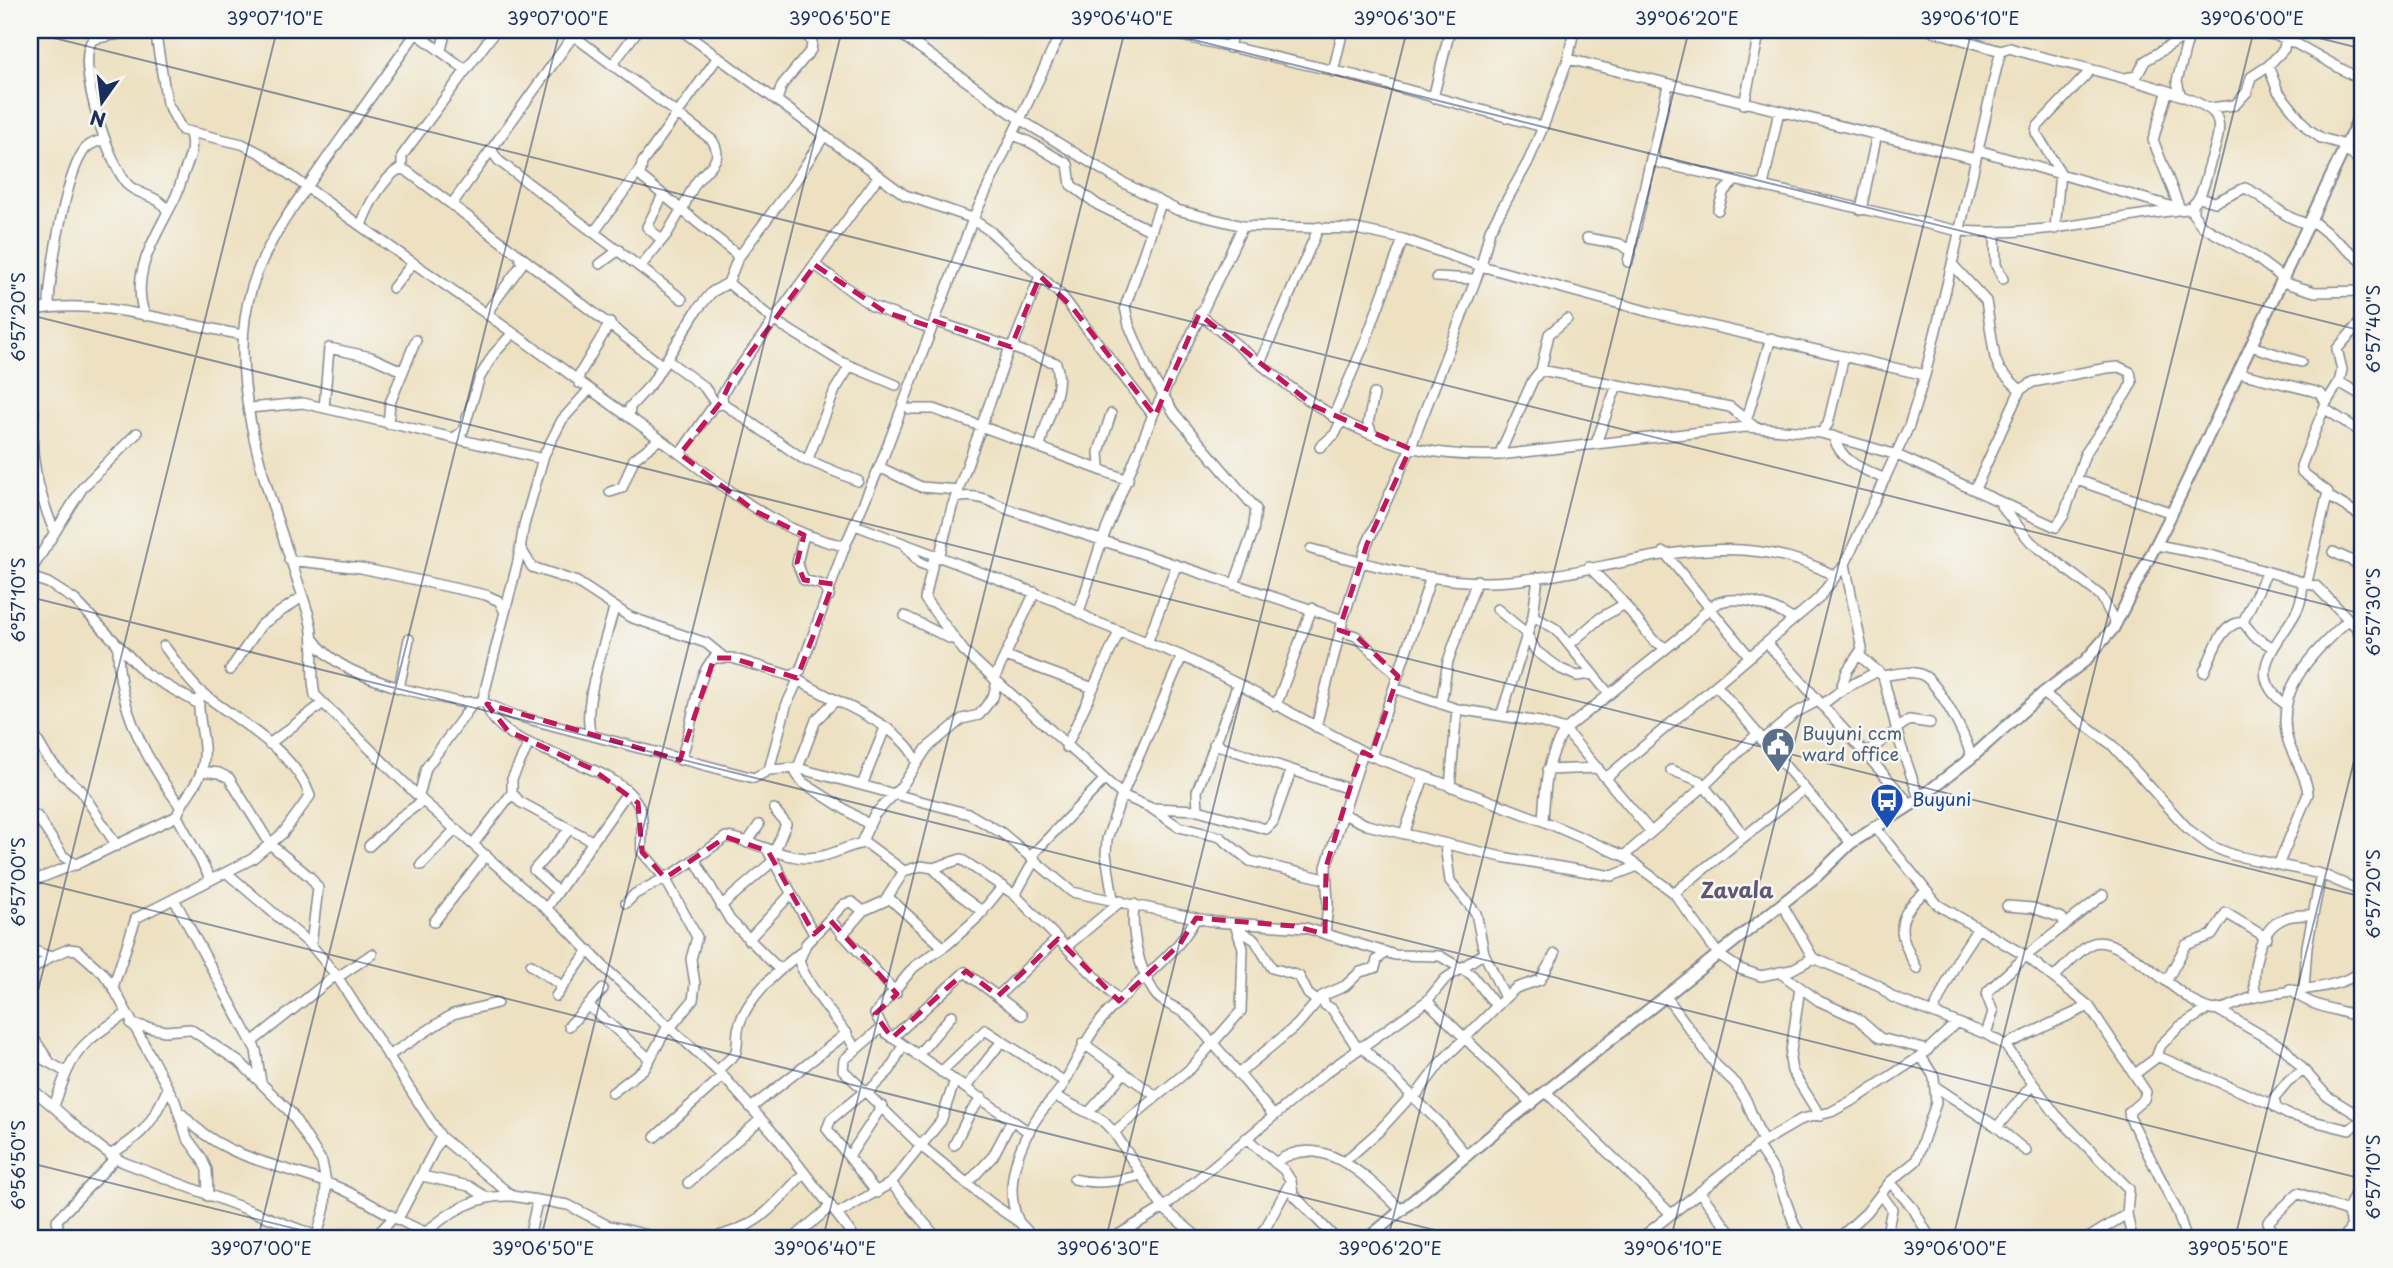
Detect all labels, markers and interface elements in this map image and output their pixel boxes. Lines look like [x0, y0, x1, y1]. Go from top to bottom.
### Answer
text: 39°07'10"E [226, 4, 324, 31]
text: 39°07'00"E [507, 4, 609, 31]
text: 39°06'50"E [789, 4, 891, 31]
text: 39°06'40"E [1071, 4, 1173, 31]
text: 39°06'30"E [1353, 4, 1457, 31]
text: 39°06'20"E [1635, 4, 1739, 31]
text: 39°06'10"E [1920, 4, 2020, 31]
text: 39°06'00"E [2200, 4, 2304, 31]
north arrow [66, 66, 136, 136]
text: N [87, 104, 108, 135]
text: 6°57'20"S [4, 272, 31, 362]
text: 6°57'40"S [2359, 285, 2386, 373]
text: 6°57'10"S [4, 557, 31, 643]
text: 6°57'30"S [2359, 567, 2386, 657]
place label: Buyuni ccm ward office [1802, 719, 1902, 767]
public building icon: Buyuni ccm ward office [1759, 725, 1797, 774]
bus stop icon: Buyuni [1868, 781, 1906, 830]
place label: Buyuni [1912, 785, 1971, 812]
text: 6°57'00"S [4, 837, 31, 927]
text: 6°57'20"S [2359, 849, 2386, 939]
district label: Zavala [1700, 873, 1774, 905]
text: 6°56'50"S [4, 1120, 31, 1210]
text: 6°57'10"S [2359, 1134, 2386, 1220]
text: 39°07'00"E [210, 1234, 312, 1261]
text: 39°06'50"E [492, 1234, 594, 1261]
text: 39°06'40"E [774, 1234, 876, 1261]
text: 39°06'30"E [1056, 1234, 1160, 1261]
text: 39°06'20"E [1338, 1234, 1442, 1261]
text: 39°06'10"E [1623, 1234, 1723, 1261]
text: 39°06'00"E [1903, 1234, 2007, 1261]
text: 39°05'50"E [2187, 1234, 2289, 1261]

